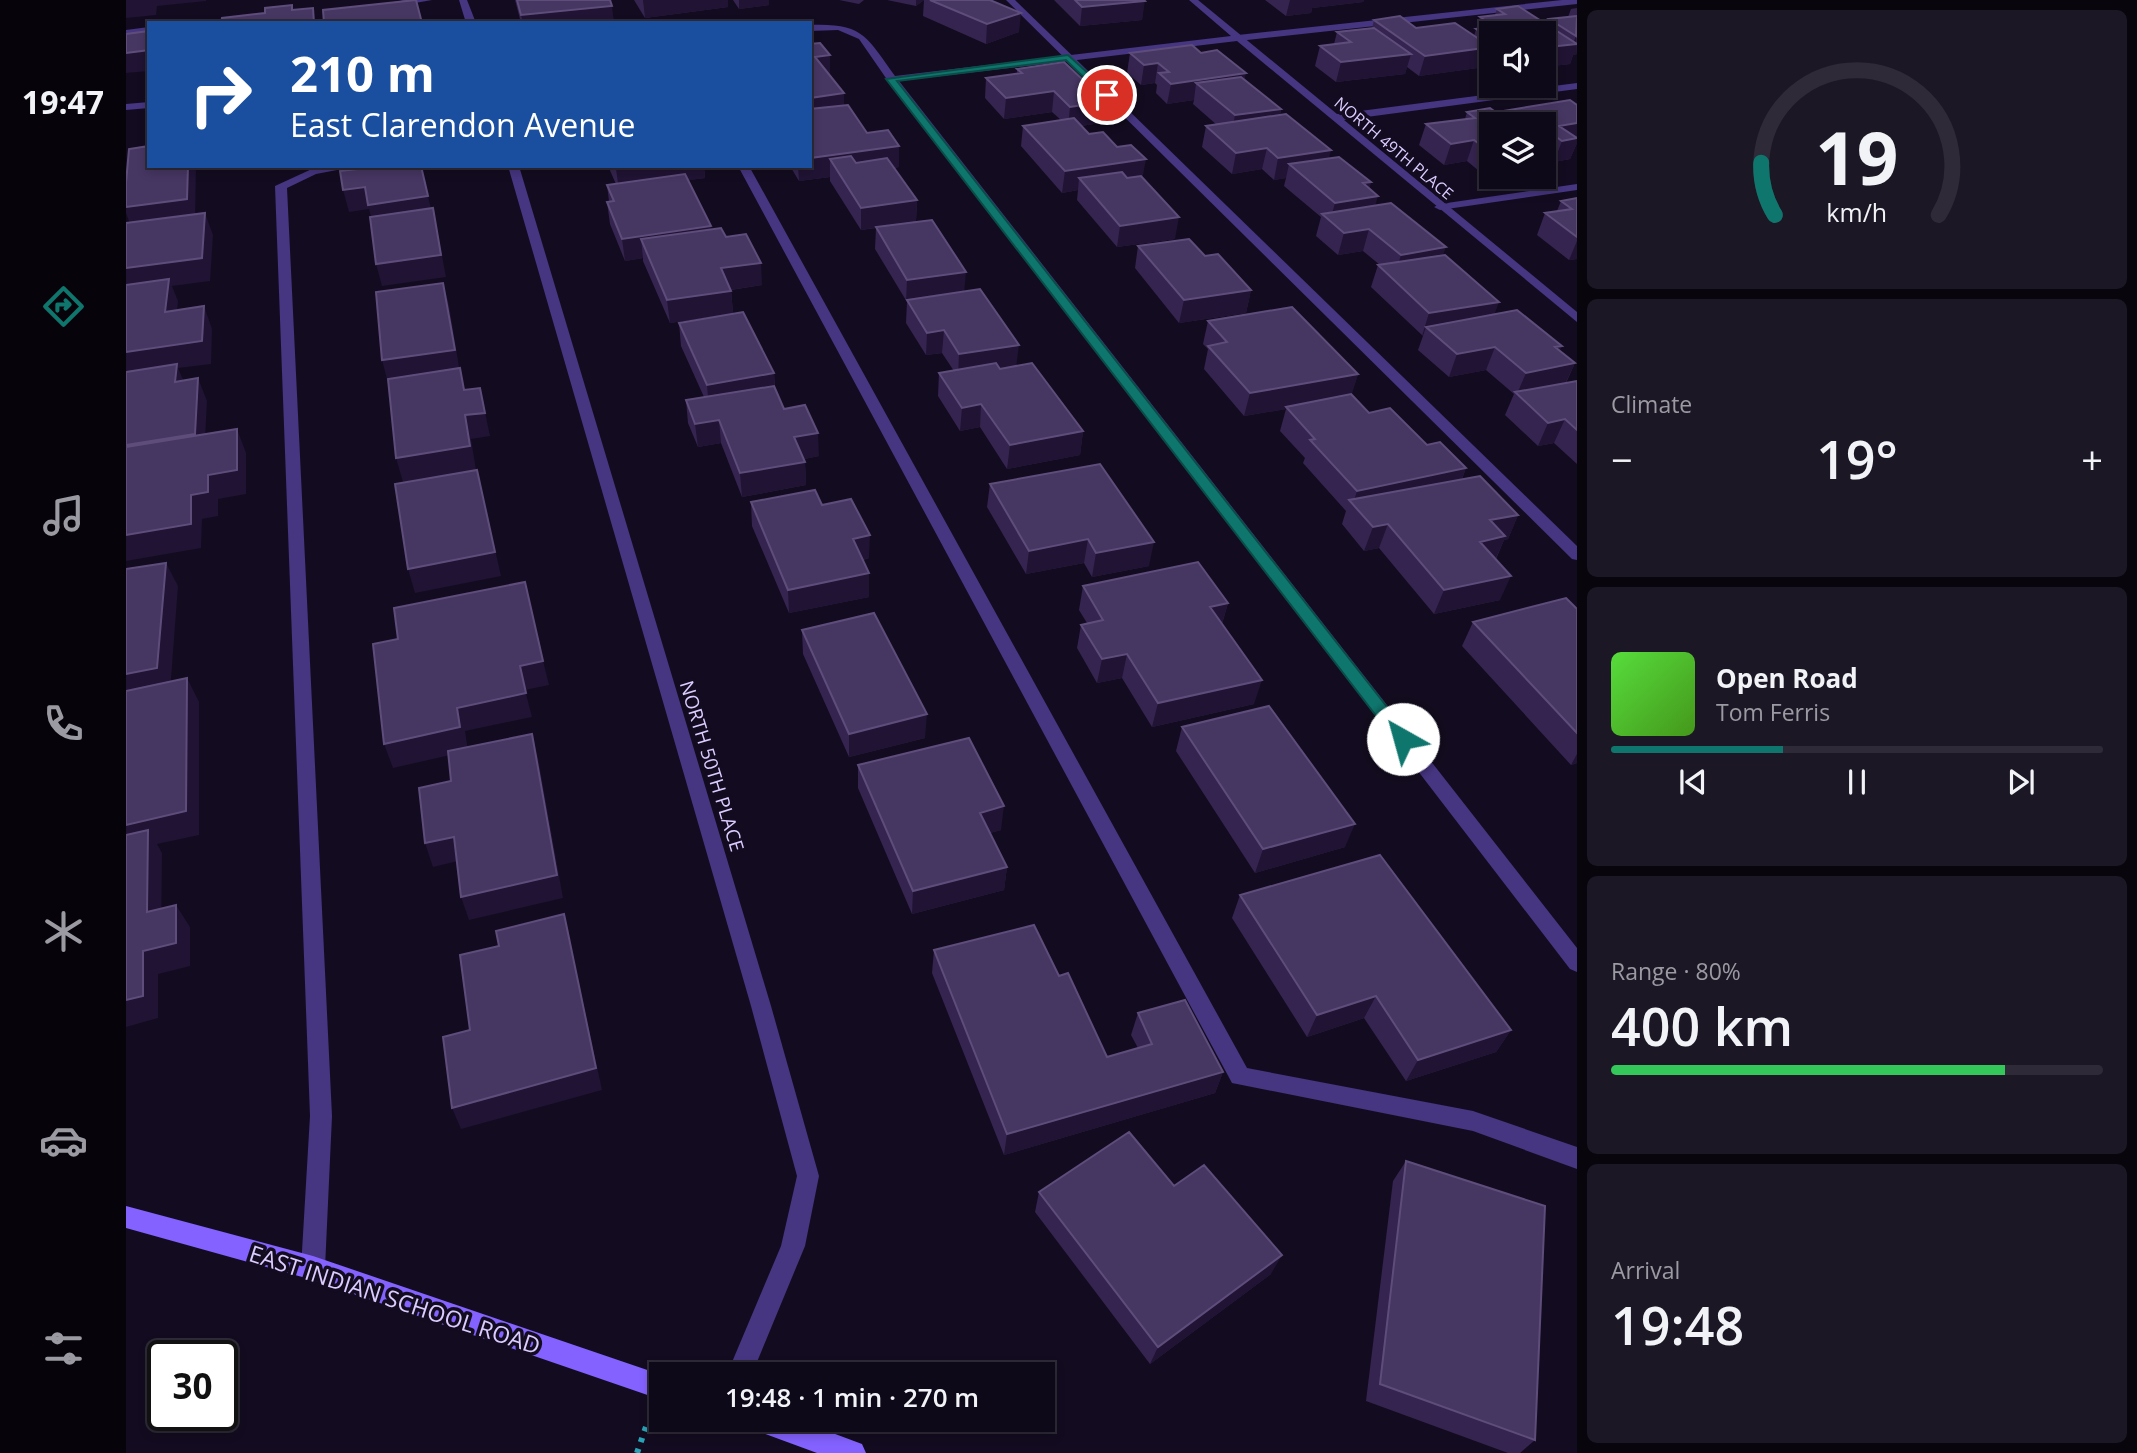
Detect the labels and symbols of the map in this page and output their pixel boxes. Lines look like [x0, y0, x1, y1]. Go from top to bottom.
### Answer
pin [1077, 65, 1137, 125]
street label: NORTH 49TH PLACE [1330, 92, 1458, 204]
street label: NORTH 50TH PLACE [674, 677, 750, 855]
position arrow [1366, 702, 1440, 776]
street label: EAST INDIAN SCHOOL ROAD [245, 1237, 545, 1361]
speed limit sign: 30 [147, 1340, 238, 1431]

